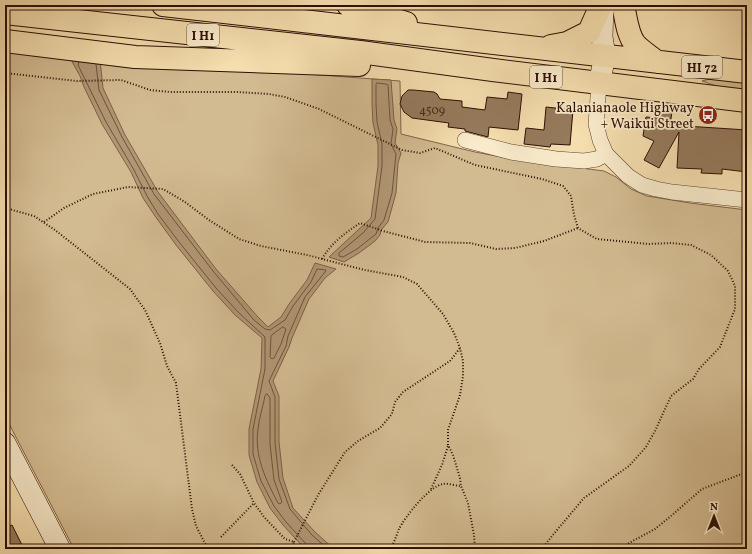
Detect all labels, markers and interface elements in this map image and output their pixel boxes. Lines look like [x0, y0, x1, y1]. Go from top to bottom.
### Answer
road number: I H1 [187, 24, 219, 46]
road number: HI 72 [682, 56, 722, 78]
road number: I H1 [530, 66, 562, 88]
place label: Kalanianaole Highway + Waikui Street [556, 99, 694, 134]
house number: 4509 [419, 103, 445, 119]
bus stop icon: Kalanianaole Highway + Waikui Street [697, 104, 719, 126]
north arrow [694, 496, 734, 536]
text: N [710, 500, 718, 515]

